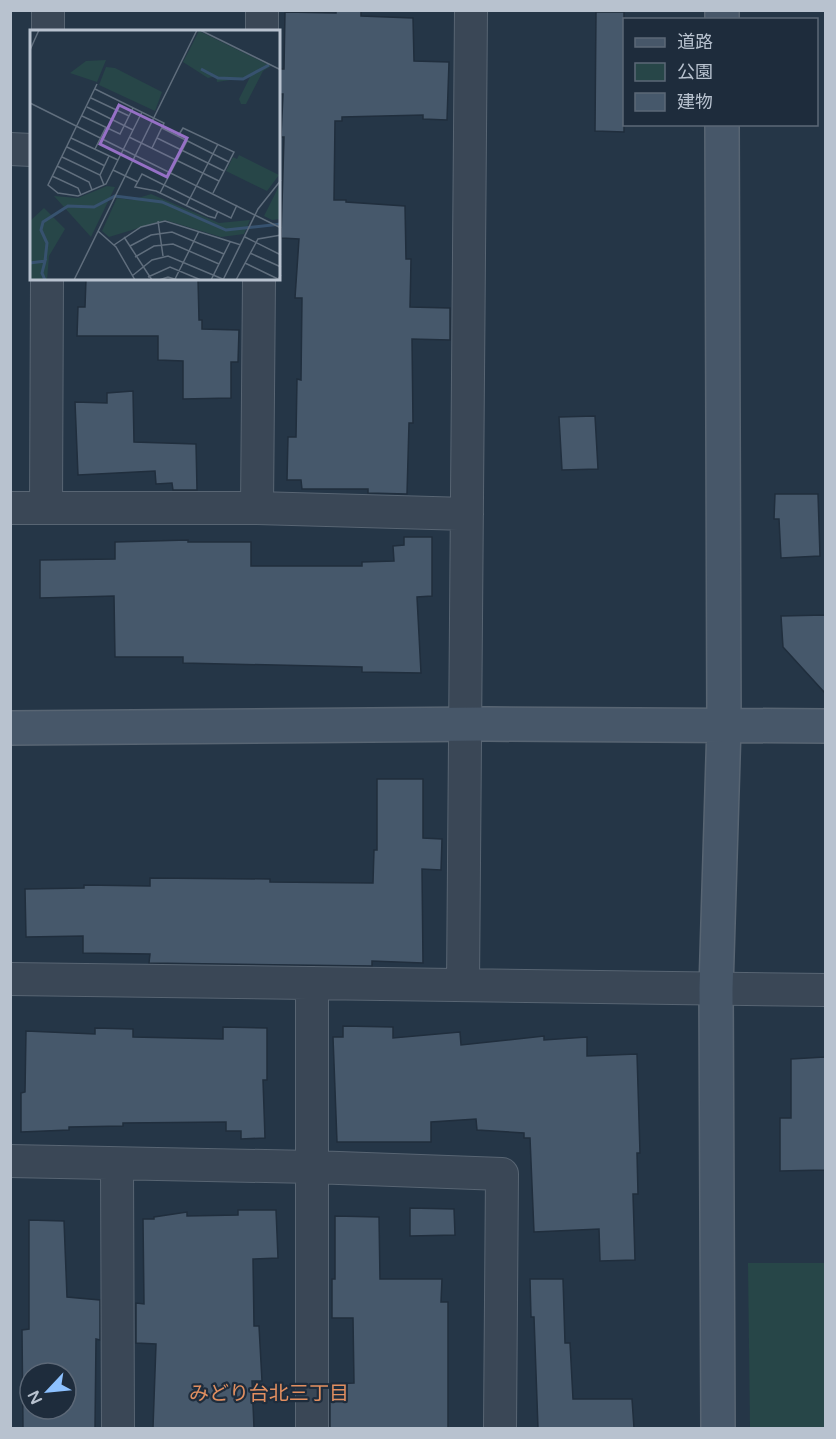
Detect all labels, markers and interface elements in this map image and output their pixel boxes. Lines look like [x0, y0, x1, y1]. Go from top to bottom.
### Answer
legend [623, 18, 818, 126]
inset map [30, 30, 280, 280]
text: 道路 [677, 31, 713, 53]
text: 公園 [677, 61, 713, 83]
text: 建物 [677, 91, 713, 113]
north arrow [18, 1361, 78, 1421]
district label: みどり台北三丁目 [189, 1382, 349, 1406]
text: N [24, 1387, 47, 1407]

